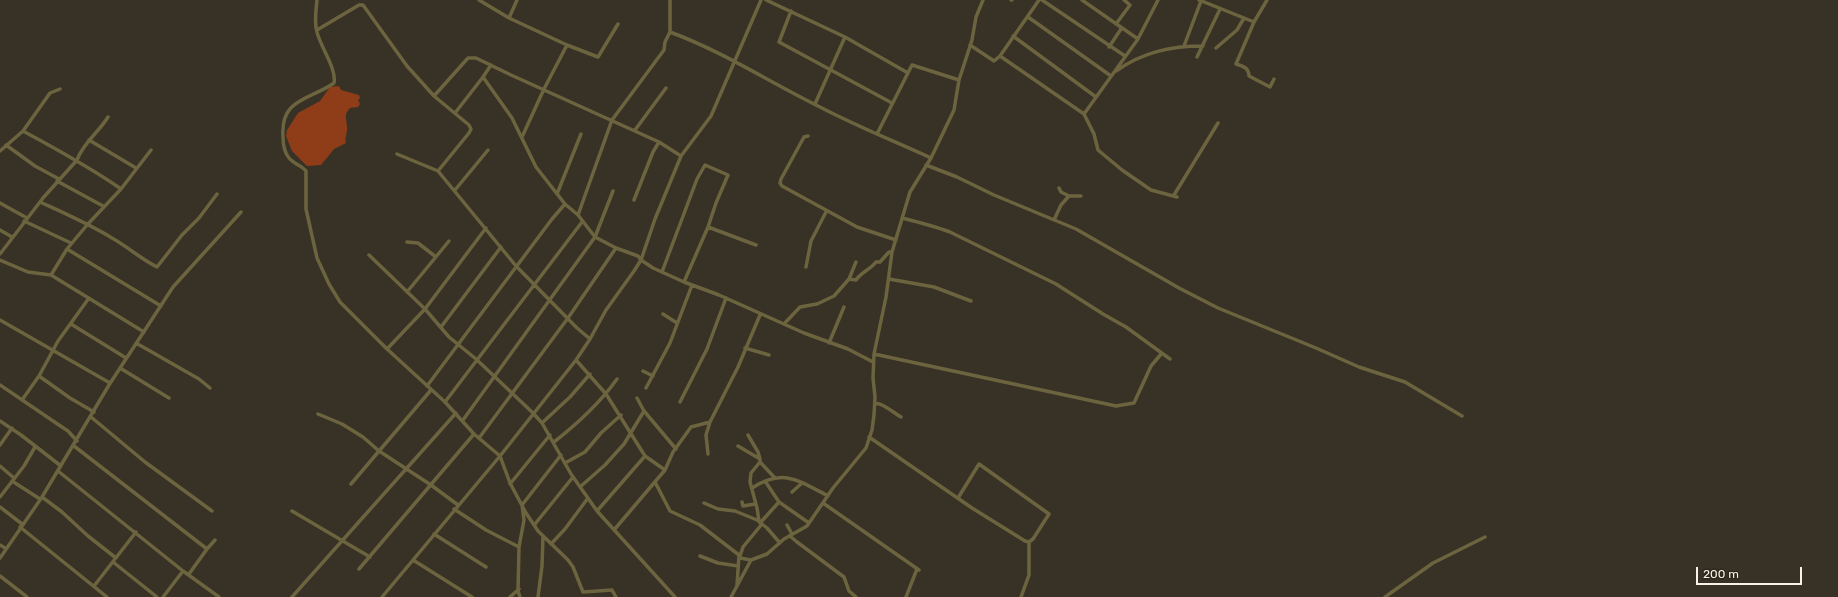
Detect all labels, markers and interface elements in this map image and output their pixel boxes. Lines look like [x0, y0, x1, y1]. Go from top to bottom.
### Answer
scale bar [1698, 559, 1804, 585]
text: 200 m [1703, 567, 1739, 581]

